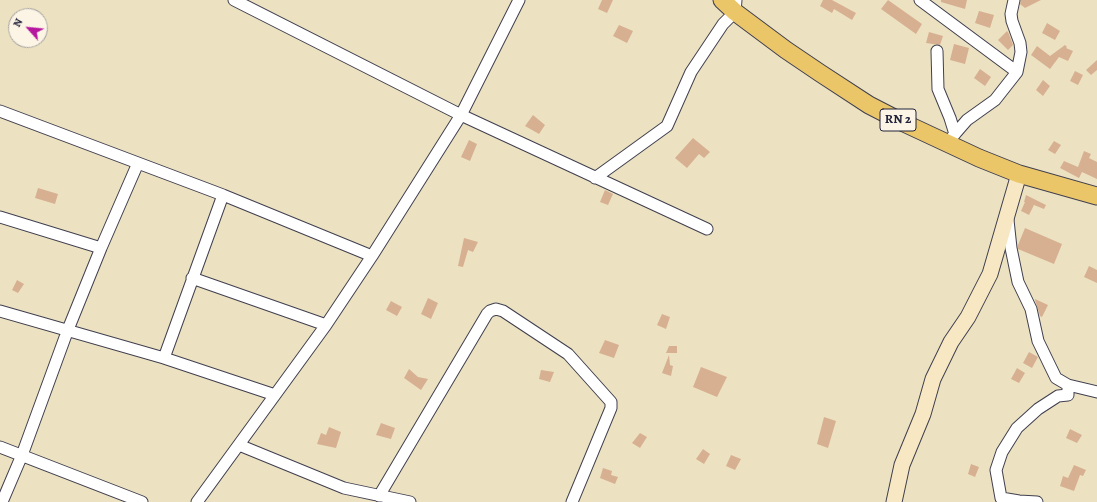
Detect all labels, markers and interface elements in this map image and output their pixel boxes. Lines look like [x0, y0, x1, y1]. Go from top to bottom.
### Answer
north arrow [8, 8, 48, 48]
text: N [9, 16, 26, 30]
road number: RN 2 [880, 109, 916, 131]

